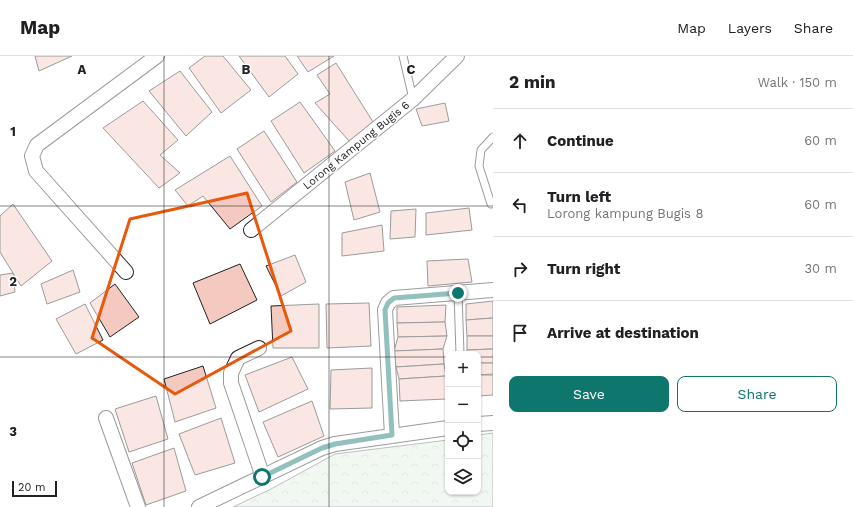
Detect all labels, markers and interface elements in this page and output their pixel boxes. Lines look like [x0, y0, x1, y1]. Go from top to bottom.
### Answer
text: Map [20, 16, 60, 39]
text: Map [677, 20, 706, 36]
text: Layers [728, 20, 772, 36]
text: Share [794, 20, 833, 36]
text: A [78, 62, 87, 77]
text: B [242, 62, 251, 77]
text: C [407, 62, 416, 77]
text: 2 min [509, 72, 555, 92]
text: Walk · 150 m [758, 75, 837, 90]
street label: Lorong Kampung Bugis 6 [300, 98, 412, 192]
text: 1 [10, 124, 16, 139]
icon: ahead [509, 130, 531, 152]
text: Continue [547, 132, 614, 150]
text: 60 m [804, 133, 837, 148]
text: Turn left [547, 188, 611, 206]
icon: left [509, 194, 531, 216]
text: 60 m [804, 197, 837, 212]
text: Lorong kampung Bugis 8 [547, 206, 703, 221]
icon: right [509, 258, 531, 280]
text: Turn right [547, 260, 620, 278]
text: 30 m [805, 261, 837, 276]
text: 2 [9, 274, 17, 289]
route end [449, 284, 467, 302]
icon: arrive [509, 322, 531, 344]
text: Arrive at destination [547, 324, 699, 342]
map controls [445, 351, 481, 495]
button: + [445, 351, 481, 387]
button: Save [509, 376, 669, 412]
button: Share [677, 376, 837, 412]
button: − [445, 387, 481, 423]
button: locate [445, 423, 481, 459]
text: 3 [9, 424, 17, 439]
button: layers [445, 459, 481, 495]
route start [253, 468, 271, 486]
scale bar [12, 479, 57, 498]
text: 20 m [18, 481, 46, 494]

